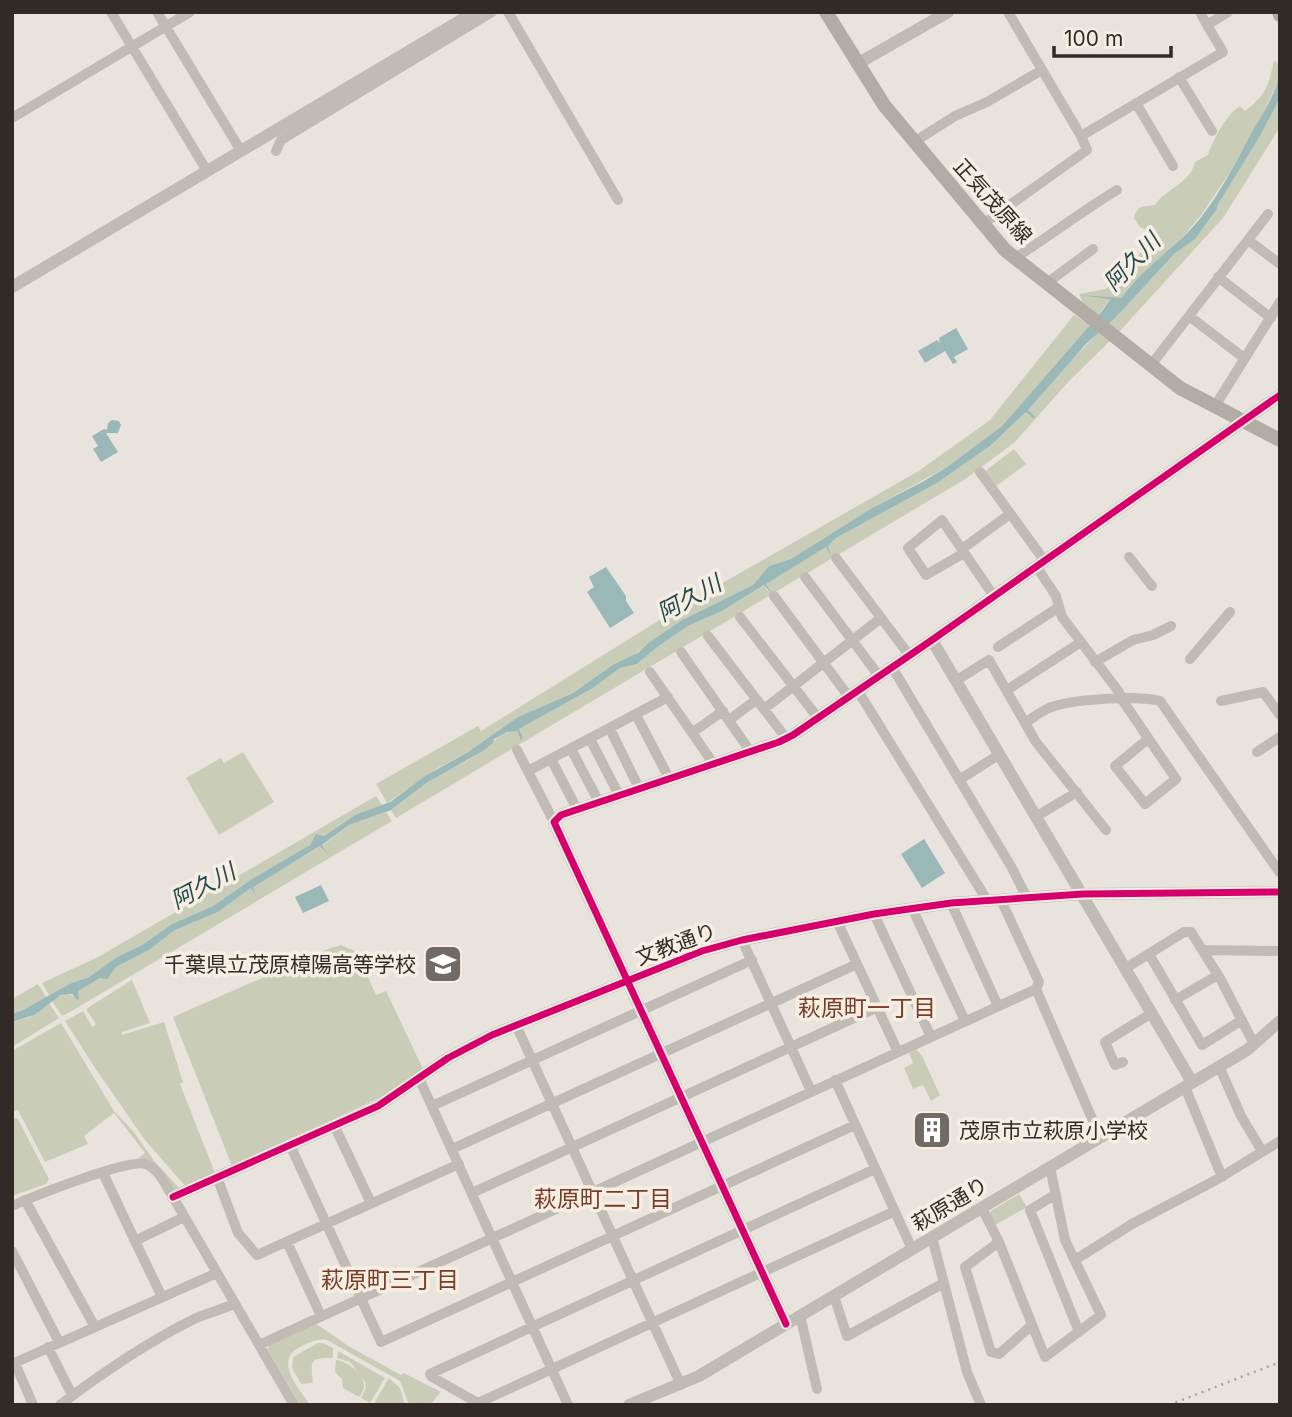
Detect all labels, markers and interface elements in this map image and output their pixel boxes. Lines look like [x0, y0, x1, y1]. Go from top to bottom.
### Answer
scale bar [1054, 14, 1171, 58]
text: 100 m [1064, 26, 1123, 51]
street label: 正気茂原線 [949, 154, 1037, 248]
water label: 阿久川 [1098, 225, 1168, 297]
water label: 阿久川 [652, 568, 729, 627]
water label: 阿久川 [166, 856, 243, 915]
street label: 文教通り [632, 918, 720, 970]
school or university icon: 千葉県立茂原樟陽高等学校 [422, 943, 464, 985]
place label: 千葉県立茂原樟陽高等学校 [164, 952, 416, 977]
district label: 萩原町一丁目 [798, 994, 936, 1022]
building icon: 茂原市立萩原小学校 [911, 1109, 953, 1151]
place label: 茂原市立萩原小学校 [959, 1118, 1148, 1143]
street label: 萩原通り [908, 1172, 992, 1236]
district label: 萩原町二丁目 [534, 1185, 672, 1213]
district label: 萩原町三丁目 [321, 1266, 459, 1294]

